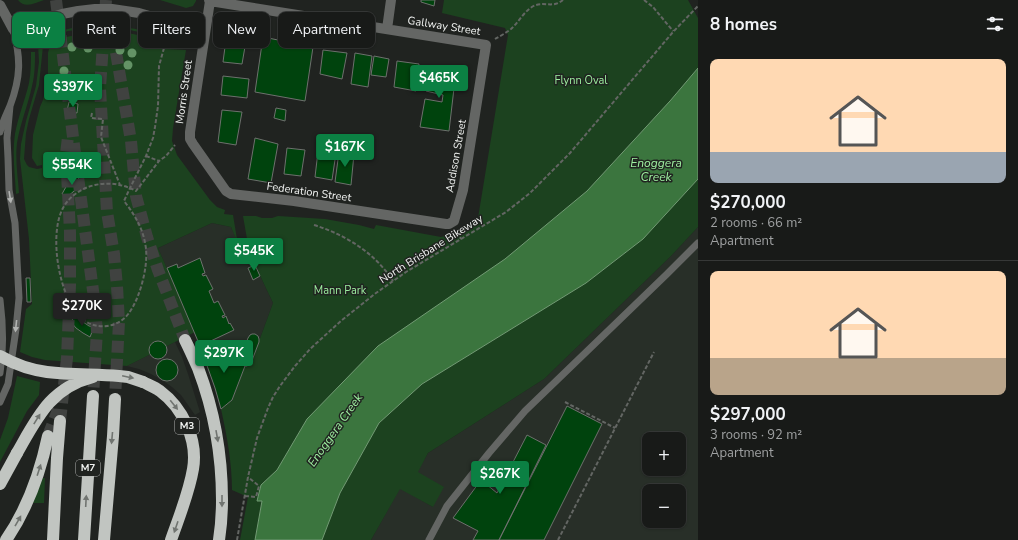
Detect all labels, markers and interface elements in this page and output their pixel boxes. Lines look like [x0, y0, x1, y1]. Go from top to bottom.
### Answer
chip: Buy [12, 12, 65, 48]
chip: Rent [73, 12, 130, 48]
chip: Filters [138, 12, 205, 48]
chip: New [213, 12, 270, 48]
chip: Apartment [278, 12, 375, 48]
street label: Gallway Street [406, 13, 482, 39]
text: 8 homes [710, 13, 777, 36]
icon: filters [984, 13, 1006, 35]
street label: Morris Street [172, 59, 196, 125]
pin: $465K [411, 65, 467, 99]
text: $465K [419, 69, 459, 87]
park label: Flynn Oval [554, 73, 608, 88]
pin: $397K [45, 74, 101, 108]
text: $397K [53, 78, 93, 96]
icon: home [822, 85, 894, 157]
street label: Addison Street [442, 118, 470, 194]
pin: $167K [317, 134, 373, 168]
text: $167K [325, 138, 365, 156]
pin: $554K [44, 152, 100, 186]
water label: Enoggera Creek [630, 155, 682, 185]
text: $554K [52, 156, 92, 174]
street label: Federation Street [266, 179, 352, 205]
one-way arrow [8, 191, 14, 203]
text: $270,000 [710, 191, 786, 214]
street label: North Brisbane Bikeway [376, 211, 486, 287]
text: 2 rooms · 66 m² [710, 214, 802, 232]
text: Apartment [710, 232, 773, 250]
pin: $545K [226, 238, 282, 272]
text: $545K [234, 242, 274, 260]
park label: Mann Park [314, 283, 367, 298]
pin: $270K [54, 293, 110, 327]
text: $270K [62, 297, 102, 315]
icon: home [822, 297, 894, 369]
one-way arrow [13, 320, 20, 332]
pin: $297K [196, 340, 252, 374]
text: $297K [204, 344, 244, 362]
one-way arrow [121, 375, 134, 381]
water label: Enoggera Creek [304, 390, 367, 470]
one-way arrow [170, 400, 179, 410]
text: $297,000 [710, 403, 786, 426]
one-way arrow [33, 414, 41, 424]
road number: M3 [175, 418, 199, 434]
text: 3 rooms · 92 m² [710, 426, 802, 444]
one-way arrow [214, 430, 220, 442]
one-way arrow [109, 432, 116, 444]
map controls [642, 432, 686, 528]
button: + [642, 432, 686, 476]
text: Apartment [710, 444, 773, 462]
road number: M7 [76, 460, 100, 476]
pin: $267K [472, 461, 528, 495]
one-way arrow [37, 464, 43, 476]
text: $267K [480, 465, 520, 483]
button: − [642, 484, 686, 528]
one-way arrow [83, 494, 89, 507]
one-way arrow [219, 495, 225, 508]
one-way arrow [15, 515, 22, 527]
one-way arrow [172, 521, 178, 533]

